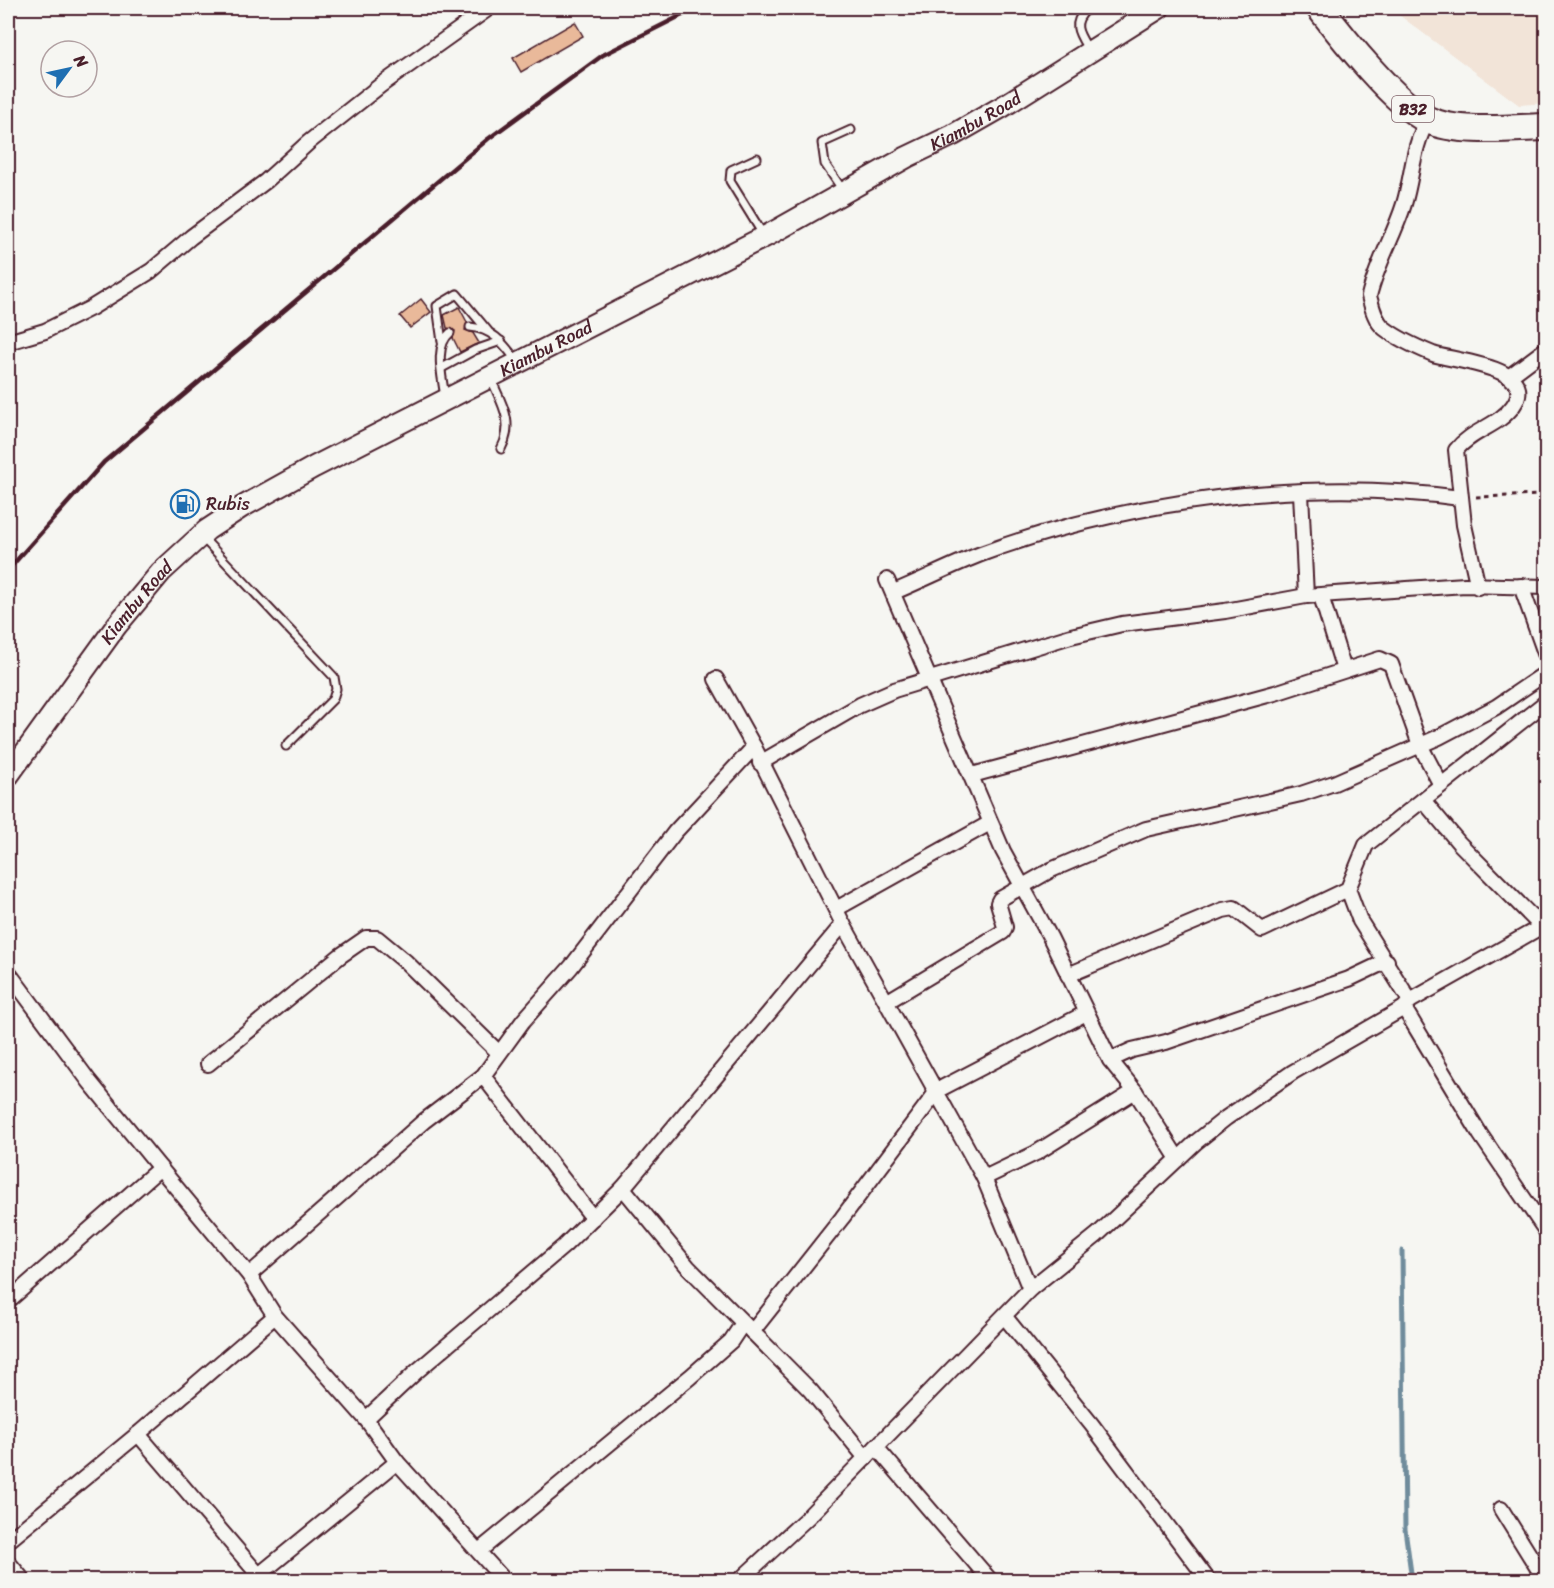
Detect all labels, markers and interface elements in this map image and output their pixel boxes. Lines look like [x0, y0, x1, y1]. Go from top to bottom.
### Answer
north arrow [39, 39, 99, 99]
text: N [65, 48, 97, 74]
street label: Kiambu Road [924, 82, 1029, 160]
road number: B32 [1392, 96, 1434, 122]
street label: Kiambu Road [493, 311, 600, 386]
fuel station icon: Rubis [169, 488, 201, 520]
place label: Rubis [206, 488, 250, 520]
street label: Kiambu Road [92, 551, 181, 651]

